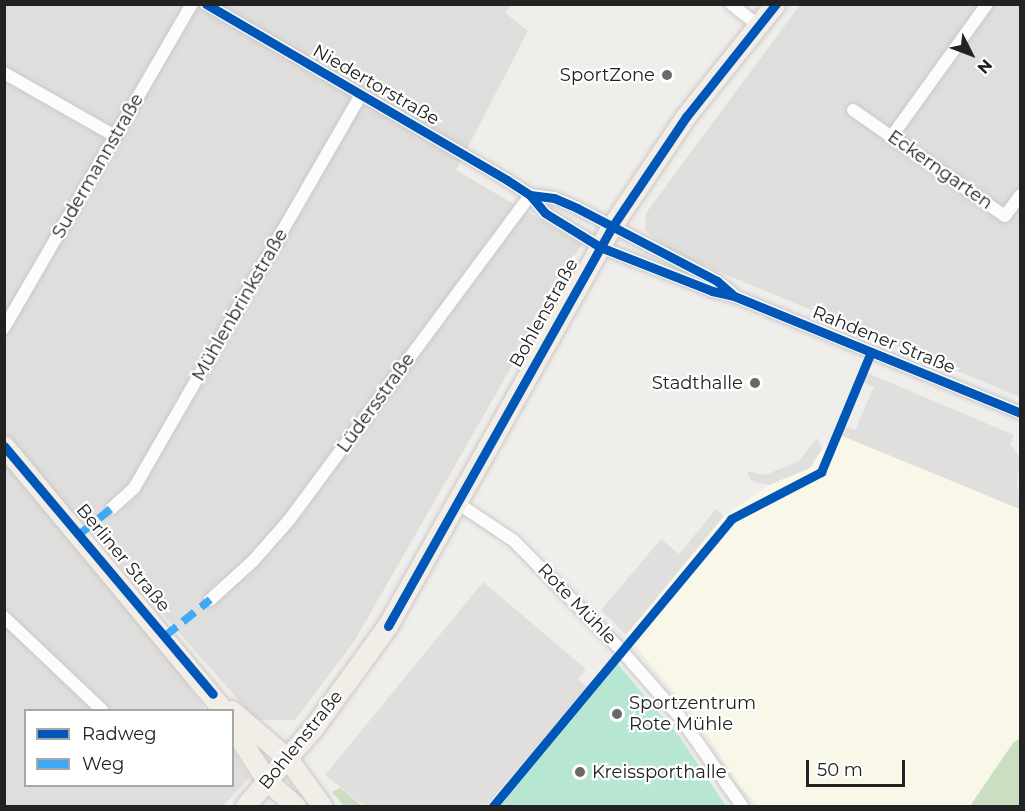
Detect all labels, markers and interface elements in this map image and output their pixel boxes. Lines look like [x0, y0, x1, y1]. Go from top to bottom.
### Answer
north arrow [941, 24, 1001, 84]
street label: Niedertorstraße [309, 40, 443, 130]
text: N [973, 55, 996, 78]
place label: SportZone [560, 64, 655, 86]
marker: SportZone [660, 68, 674, 82]
street label: Sudermannstraße [48, 90, 148, 242]
street label: Eckerngarten [883, 126, 997, 214]
street label: Mühlenbrinkstraße [188, 225, 292, 385]
street label: Bohlenstraße [505, 255, 583, 371]
street label: Rahdener Straße [809, 301, 959, 379]
street label: Lüdersstraße [333, 349, 419, 457]
place label: Stadthalle [652, 372, 743, 394]
marker: Stadthalle [748, 376, 762, 390]
street label: Berliner Straße [71, 500, 175, 616]
street label: Rote Mühle [533, 559, 621, 649]
street label: Bohlenstraße [255, 686, 347, 794]
place label: Sportzentrum Rote Mühle [629, 693, 756, 736]
marker: Sportzentrum Rote Mühle [610, 707, 624, 721]
legend [24, 709, 234, 787]
text: Radweg [82, 723, 157, 745]
scale bar [809, 748, 908, 786]
text: Weg [82, 753, 124, 775]
text: 50 m [817, 759, 863, 781]
place label: Kreissporthalle [592, 761, 727, 783]
marker: Kreissporthalle [573, 765, 587, 779]

